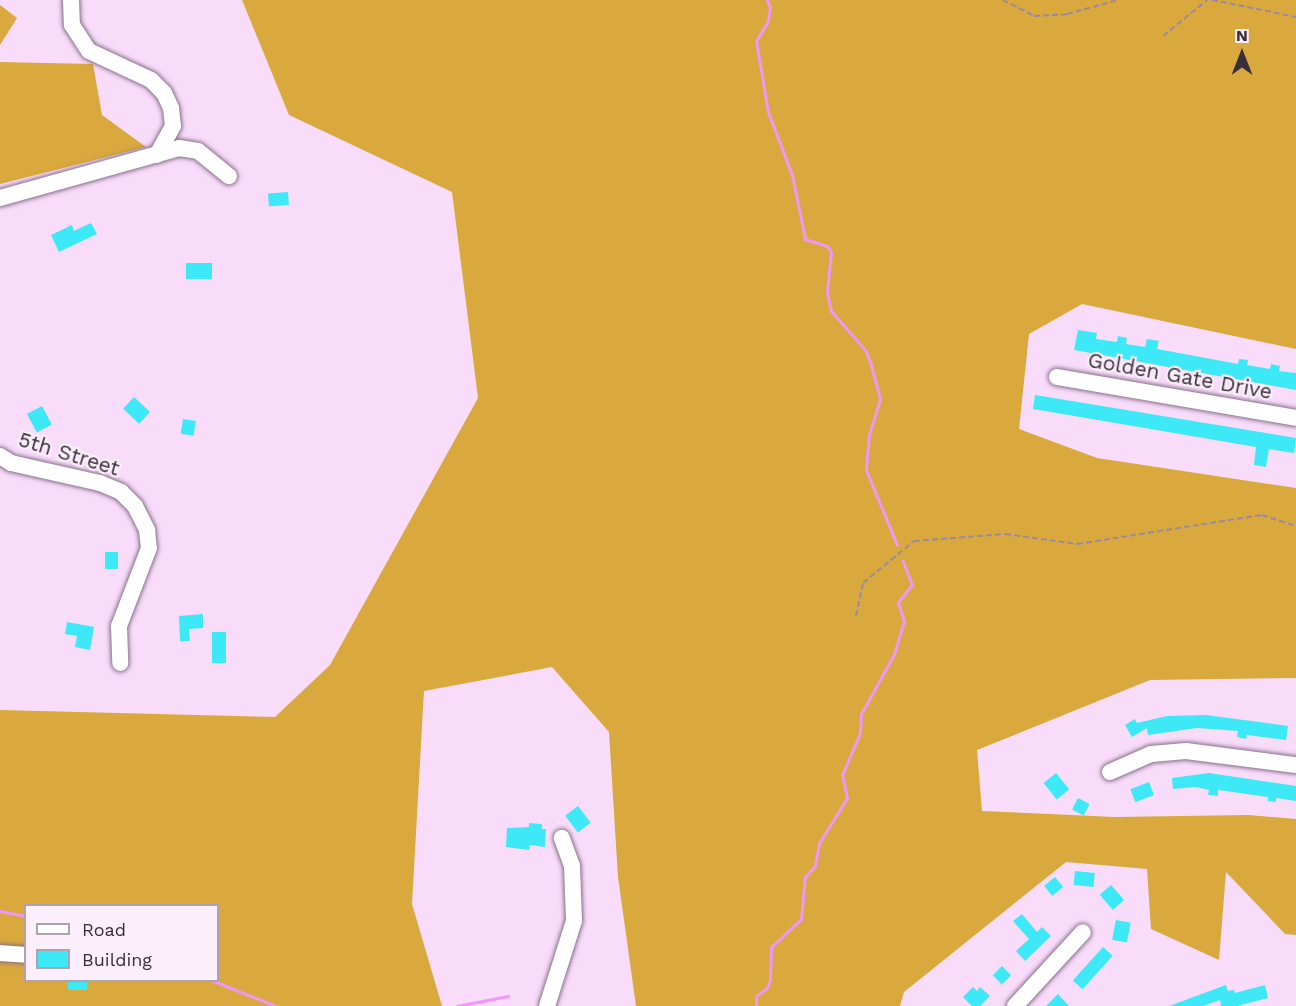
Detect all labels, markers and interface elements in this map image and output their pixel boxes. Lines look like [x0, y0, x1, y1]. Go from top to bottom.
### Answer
north arrow [1212, 24, 1272, 84]
text: N [1236, 26, 1248, 45]
street label: Golden Gate Drive [1086, 347, 1274, 405]
street label: 5th Street [15, 427, 123, 481]
legend [24, 904, 219, 982]
text: Road [82, 919, 126, 940]
text: Building [82, 949, 152, 970]

